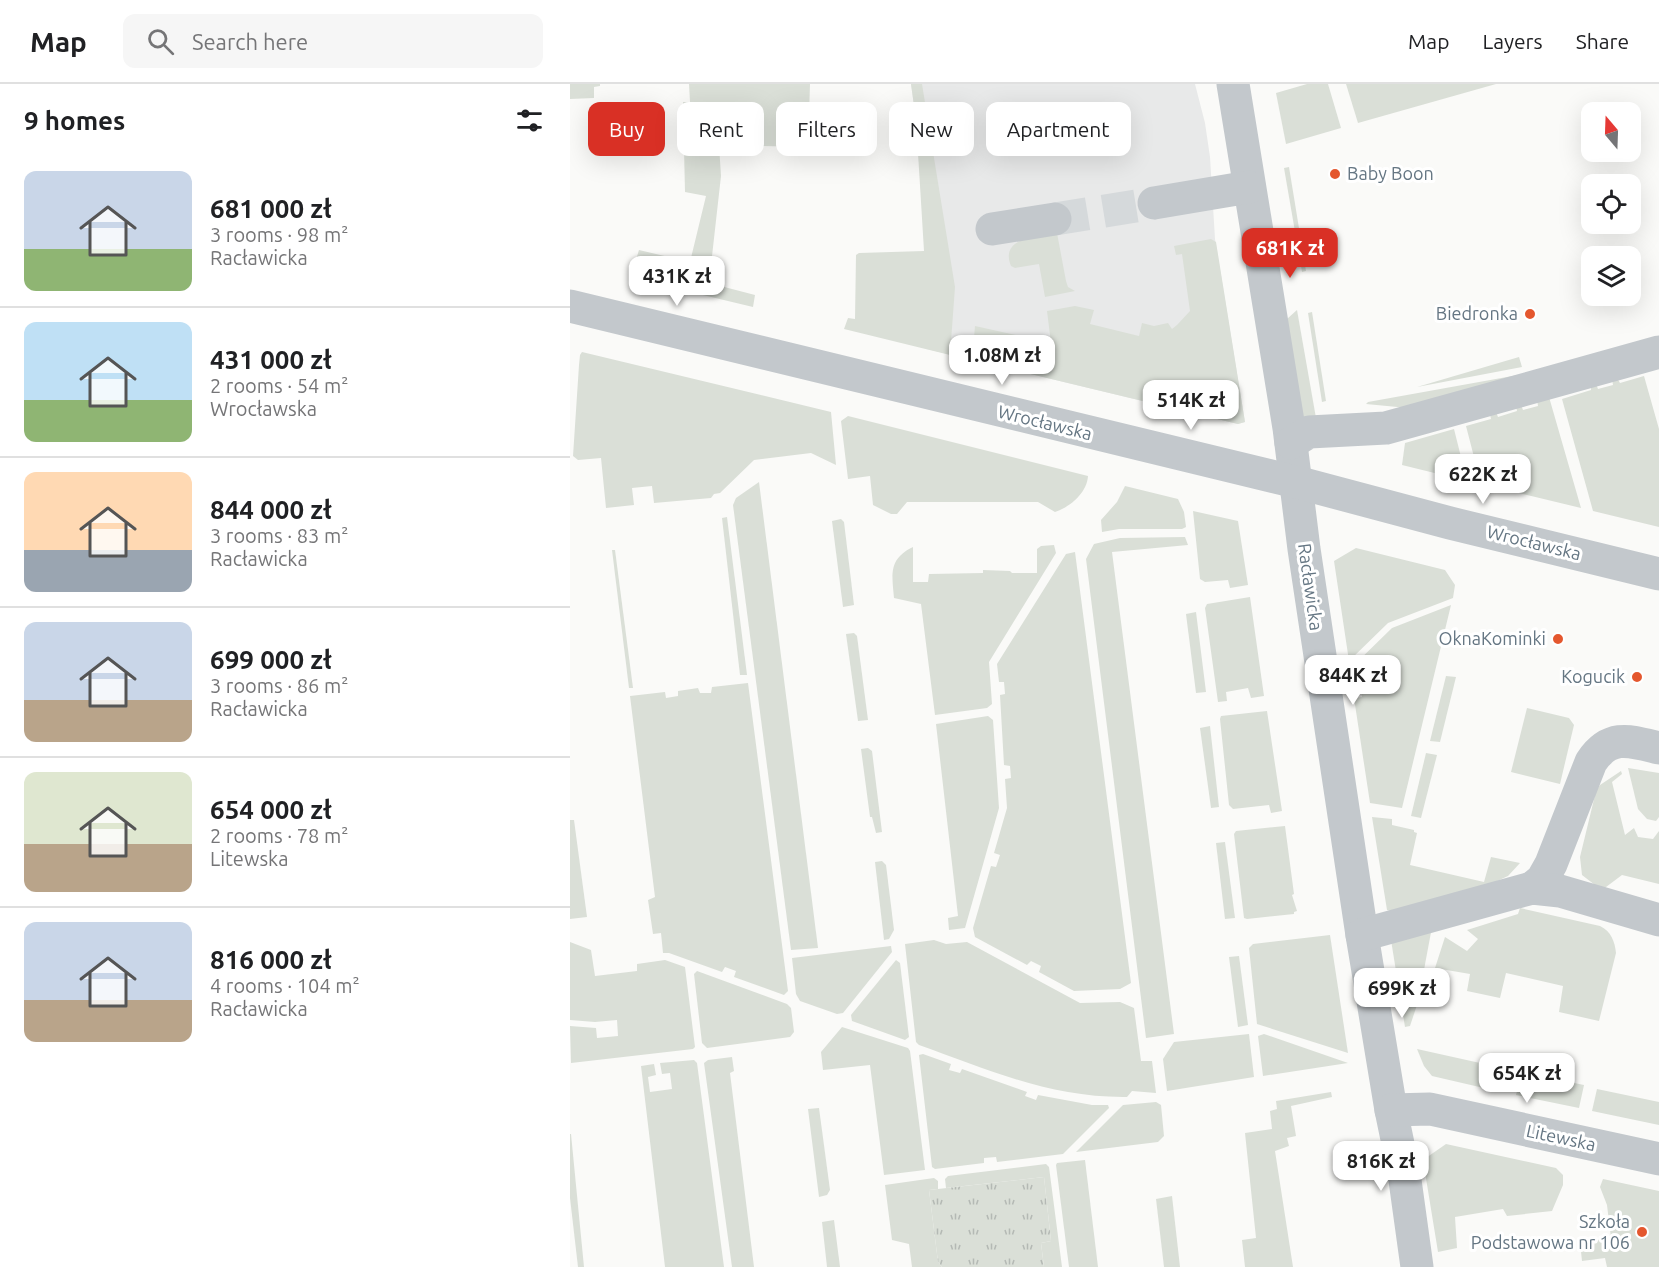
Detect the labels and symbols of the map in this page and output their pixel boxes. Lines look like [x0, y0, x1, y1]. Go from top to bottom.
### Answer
north arrow [1581, 102, 1641, 162]
place label: Baby Boon [1347, 163, 1434, 183]
marker: Baby Boon [1328, 167, 1342, 181]
pin: 681K zł [1235, 228, 1345, 279]
pin: 431K zł [622, 256, 732, 307]
place label: Biedronka [1436, 303, 1518, 323]
marker: Biedronka [1523, 307, 1537, 321]
pin: 1.08M zł [940, 335, 1064, 386]
pin: 514K zł [1136, 380, 1246, 431]
street label: Wrocławska [996, 401, 1094, 443]
pin: 622K zł [1428, 454, 1538, 505]
street label: Wrocławska [1485, 521, 1583, 563]
street label: Racławicka [1295, 542, 1327, 632]
place label: OknaKominki [1439, 628, 1546, 648]
marker: OknaKominki [1551, 632, 1565, 646]
pin: 844K zł [1298, 655, 1408, 706]
place label: Kogucik [1561, 666, 1625, 686]
marker: Kogucik [1630, 670, 1644, 684]
pin: 699K zł [1347, 968, 1457, 1019]
pin: 654K zł [1472, 1053, 1582, 1104]
street label: Litewska [1525, 1120, 1598, 1154]
pin: 816K zł [1326, 1141, 1436, 1192]
place label: Szkoła Podstawowa nr 106 [1471, 1211, 1630, 1252]
marker: Szkoła Podstawowa nr 106 [1635, 1225, 1649, 1239]

